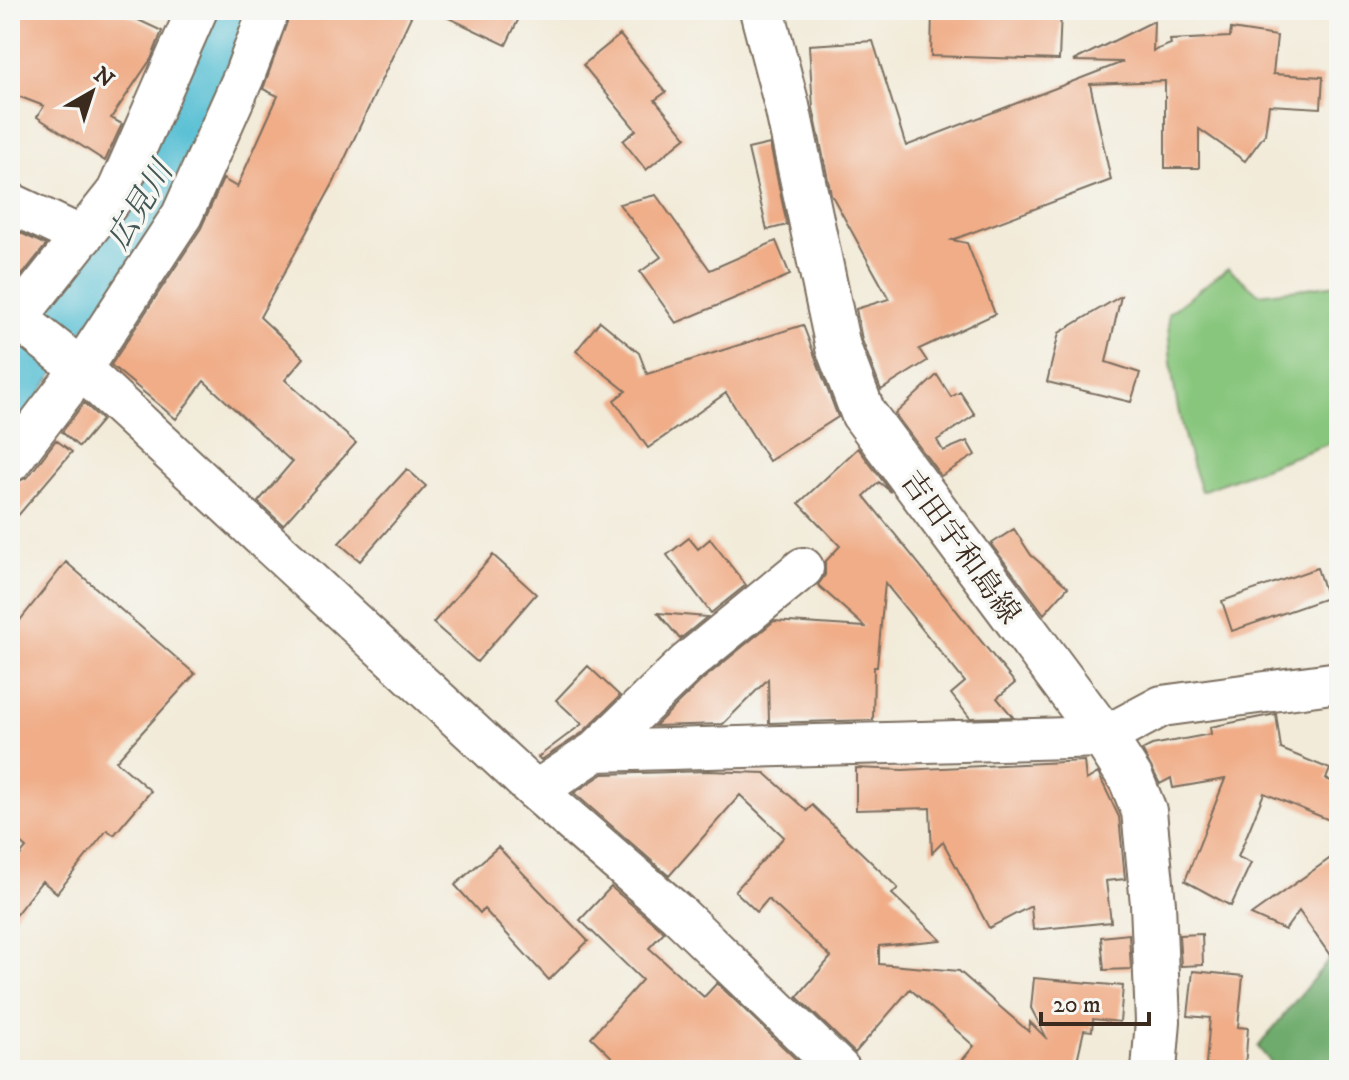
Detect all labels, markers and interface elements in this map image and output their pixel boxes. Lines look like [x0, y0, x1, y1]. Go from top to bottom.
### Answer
north arrow [52, 52, 132, 132]
text: N [88, 61, 119, 94]
water label: 広見川 [99, 152, 184, 257]
street label: 吉田宇和島線 [892, 464, 1028, 632]
scale bar [1041, 976, 1149, 1026]
text: 20 m [1053, 990, 1101, 1020]

